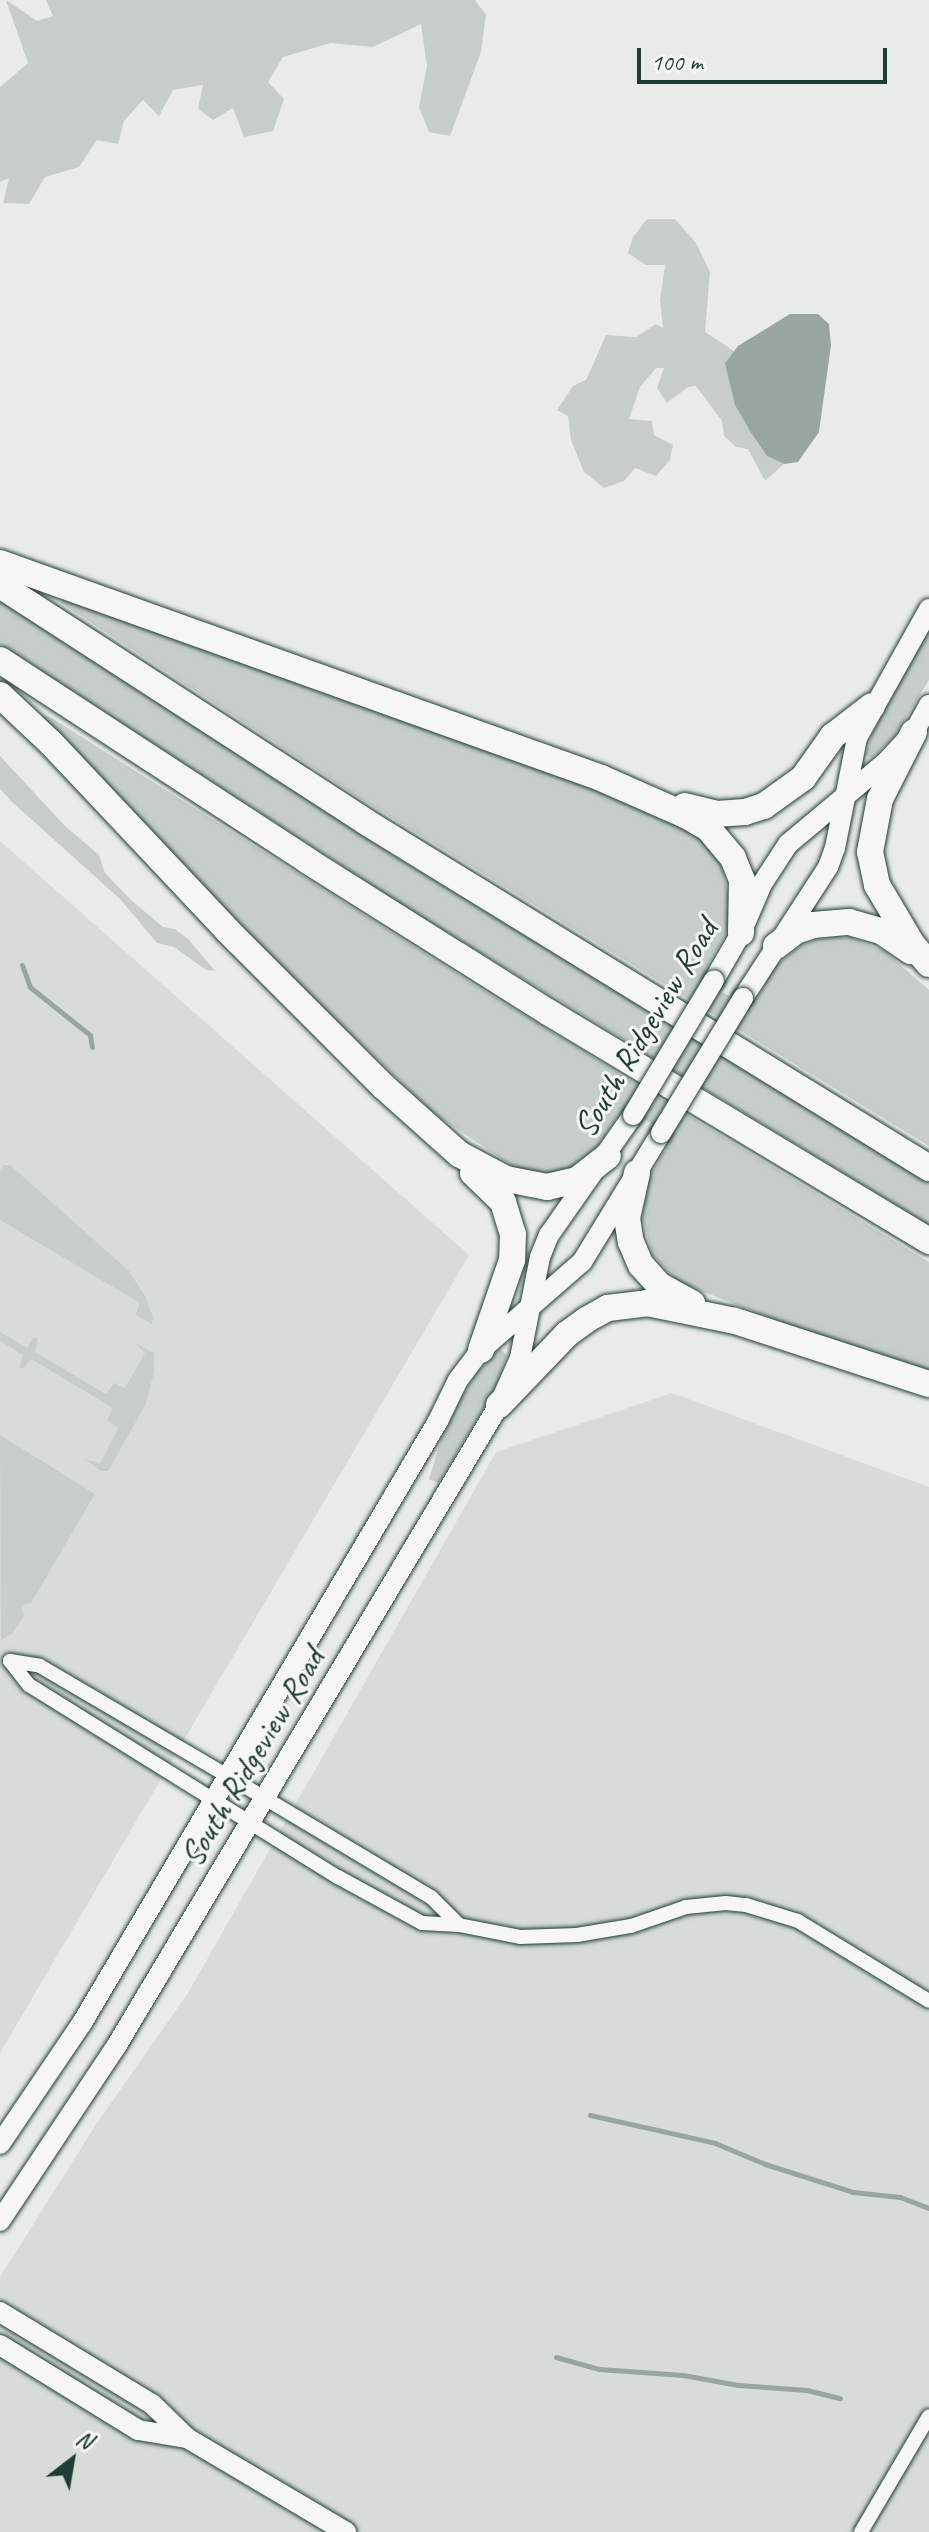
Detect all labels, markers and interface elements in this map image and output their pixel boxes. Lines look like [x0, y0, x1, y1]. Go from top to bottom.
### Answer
scale bar [641, 32, 891, 82]
text: 100 m [651, 47, 703, 77]
street label: South Ridgeview Road [564, 911, 726, 1145]
street label: South Ridgeview Road [171, 1640, 333, 1874]
north arrow [32, 2420, 112, 2500]
text: N [71, 2424, 97, 2455]

